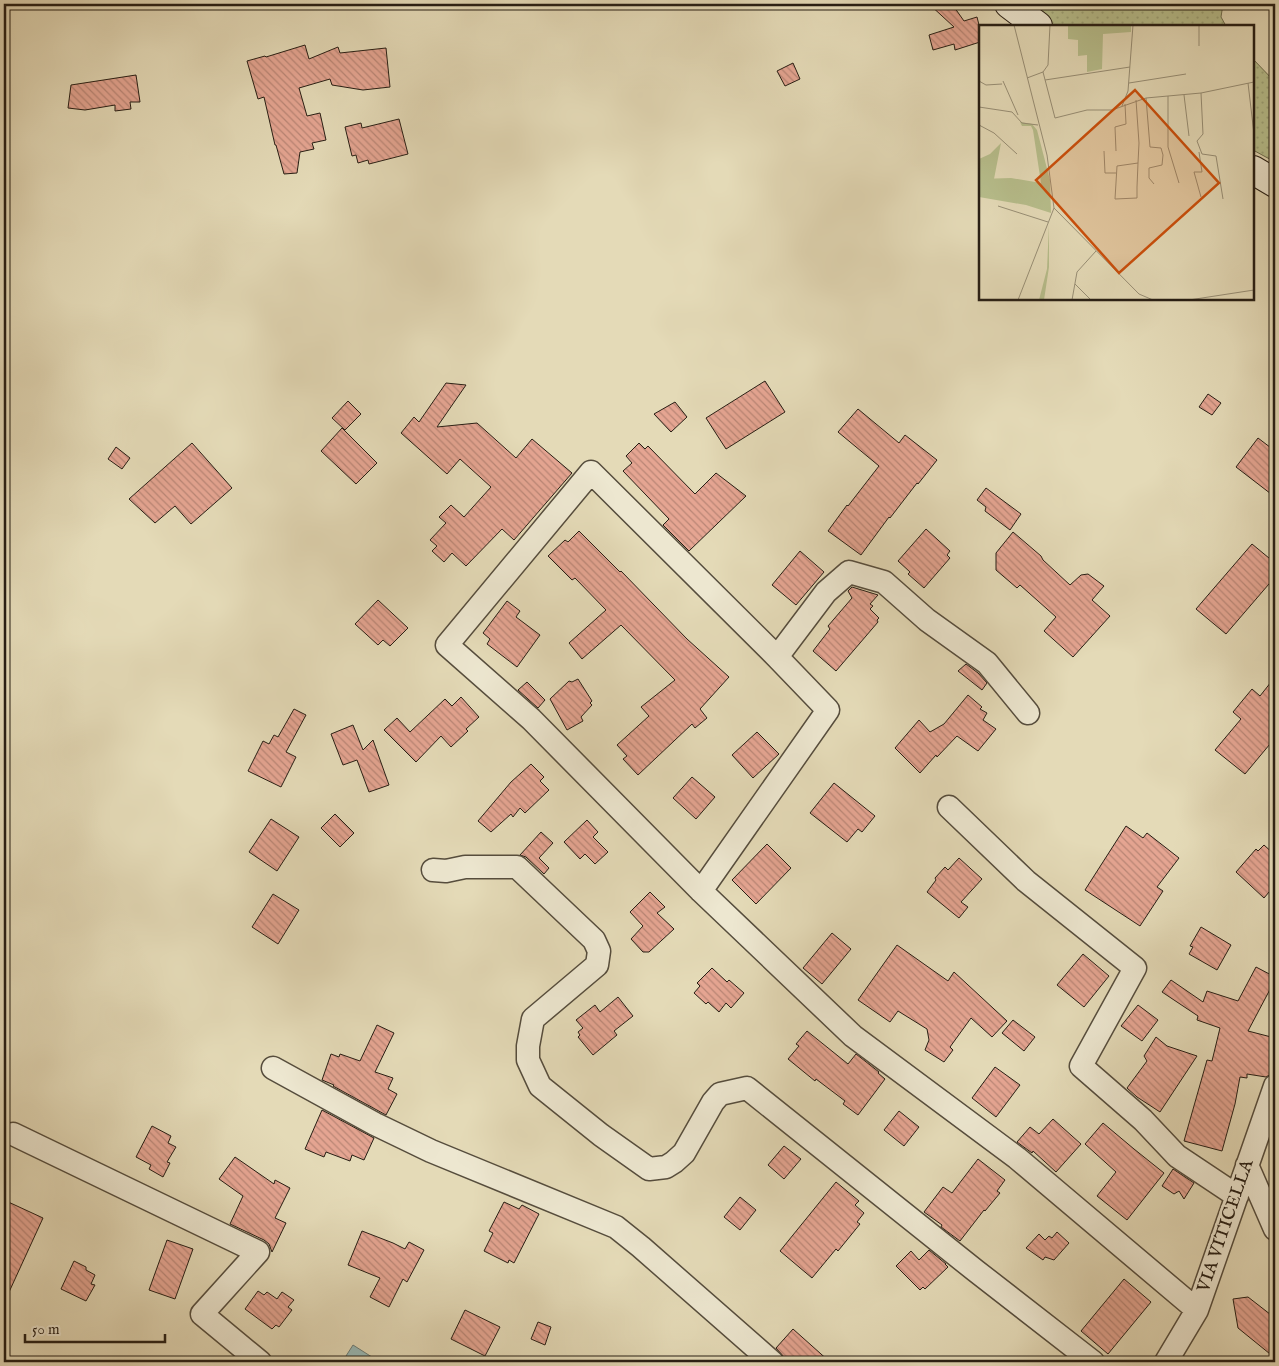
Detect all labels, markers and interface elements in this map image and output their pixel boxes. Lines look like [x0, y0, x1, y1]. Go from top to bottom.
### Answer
inset map [979, 25, 1254, 300]
street label: VIA VITICELLA [1192, 1156, 1260, 1296]
scale bar [25, 1311, 165, 1343]
text: 50 m [32, 1320, 60, 1339]

